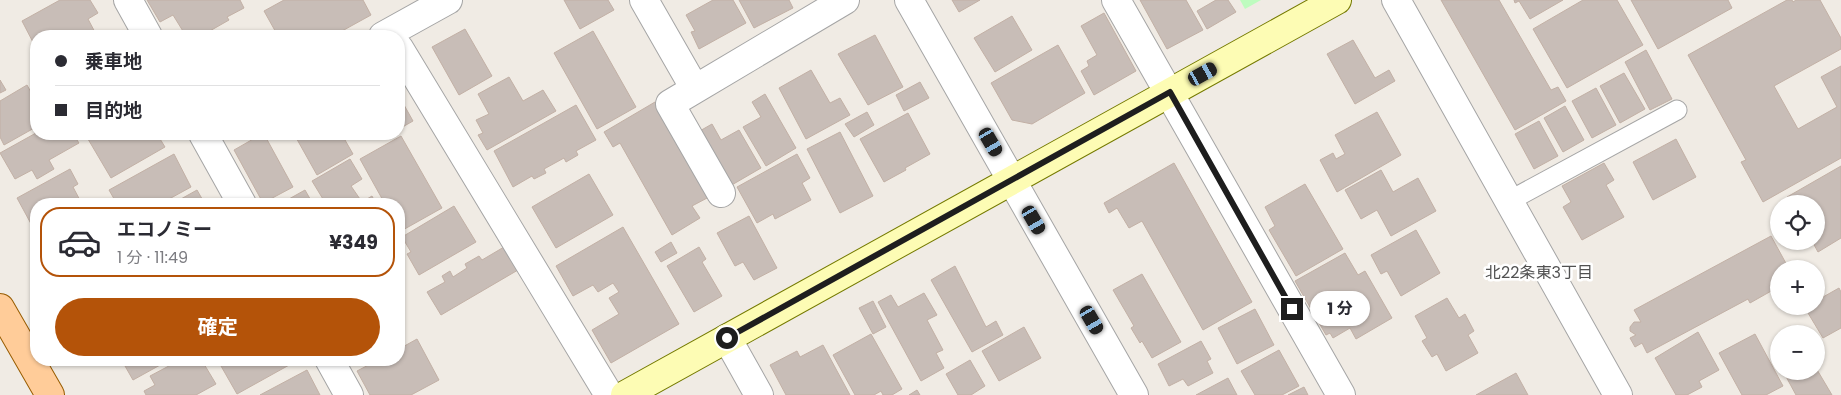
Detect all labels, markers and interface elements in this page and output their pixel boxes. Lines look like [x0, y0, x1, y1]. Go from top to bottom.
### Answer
text: 乗車地 [85, 48, 142, 75]
car [1186, 60, 1219, 88]
text: 目的地 [85, 97, 142, 124]
car [977, 125, 1004, 159]
map controls [1770, 195, 1825, 380]
button: locate [1770, 195, 1825, 250]
car [1020, 203, 1047, 237]
text: エコノミー [117, 216, 212, 243]
icon: car [57, 220, 102, 265]
text: ¥349 [329, 229, 378, 256]
text: 1 分 · 11:49 [117, 246, 188, 269]
button: + [1770, 260, 1825, 315]
district label: 北22条東3丁目 [1485, 261, 1593, 284]
callout: 1 分 [1310, 292, 1370, 326]
text: 1 分 [1327, 297, 1353, 320]
button: 確定 [55, 298, 380, 356]
route end [1281, 298, 1303, 320]
car [1078, 303, 1105, 337]
button: − [1770, 325, 1825, 380]
route start [716, 327, 738, 349]

